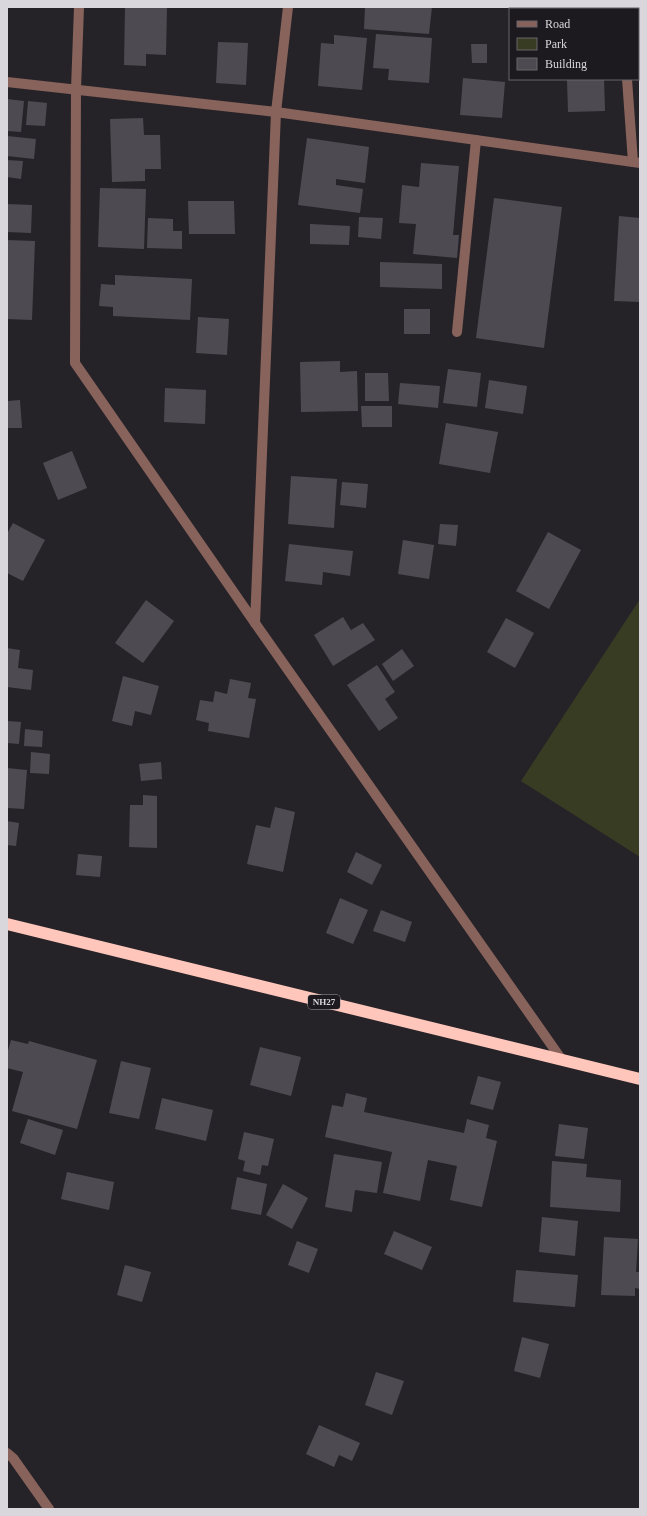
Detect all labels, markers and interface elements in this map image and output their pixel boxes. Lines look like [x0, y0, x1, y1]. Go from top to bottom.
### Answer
legend [509, 8, 639, 80]
text: Road [545, 17, 570, 31]
text: Park [545, 37, 567, 51]
text: Building [545, 57, 587, 71]
road number: NH27 [308, 995, 340, 1009]

